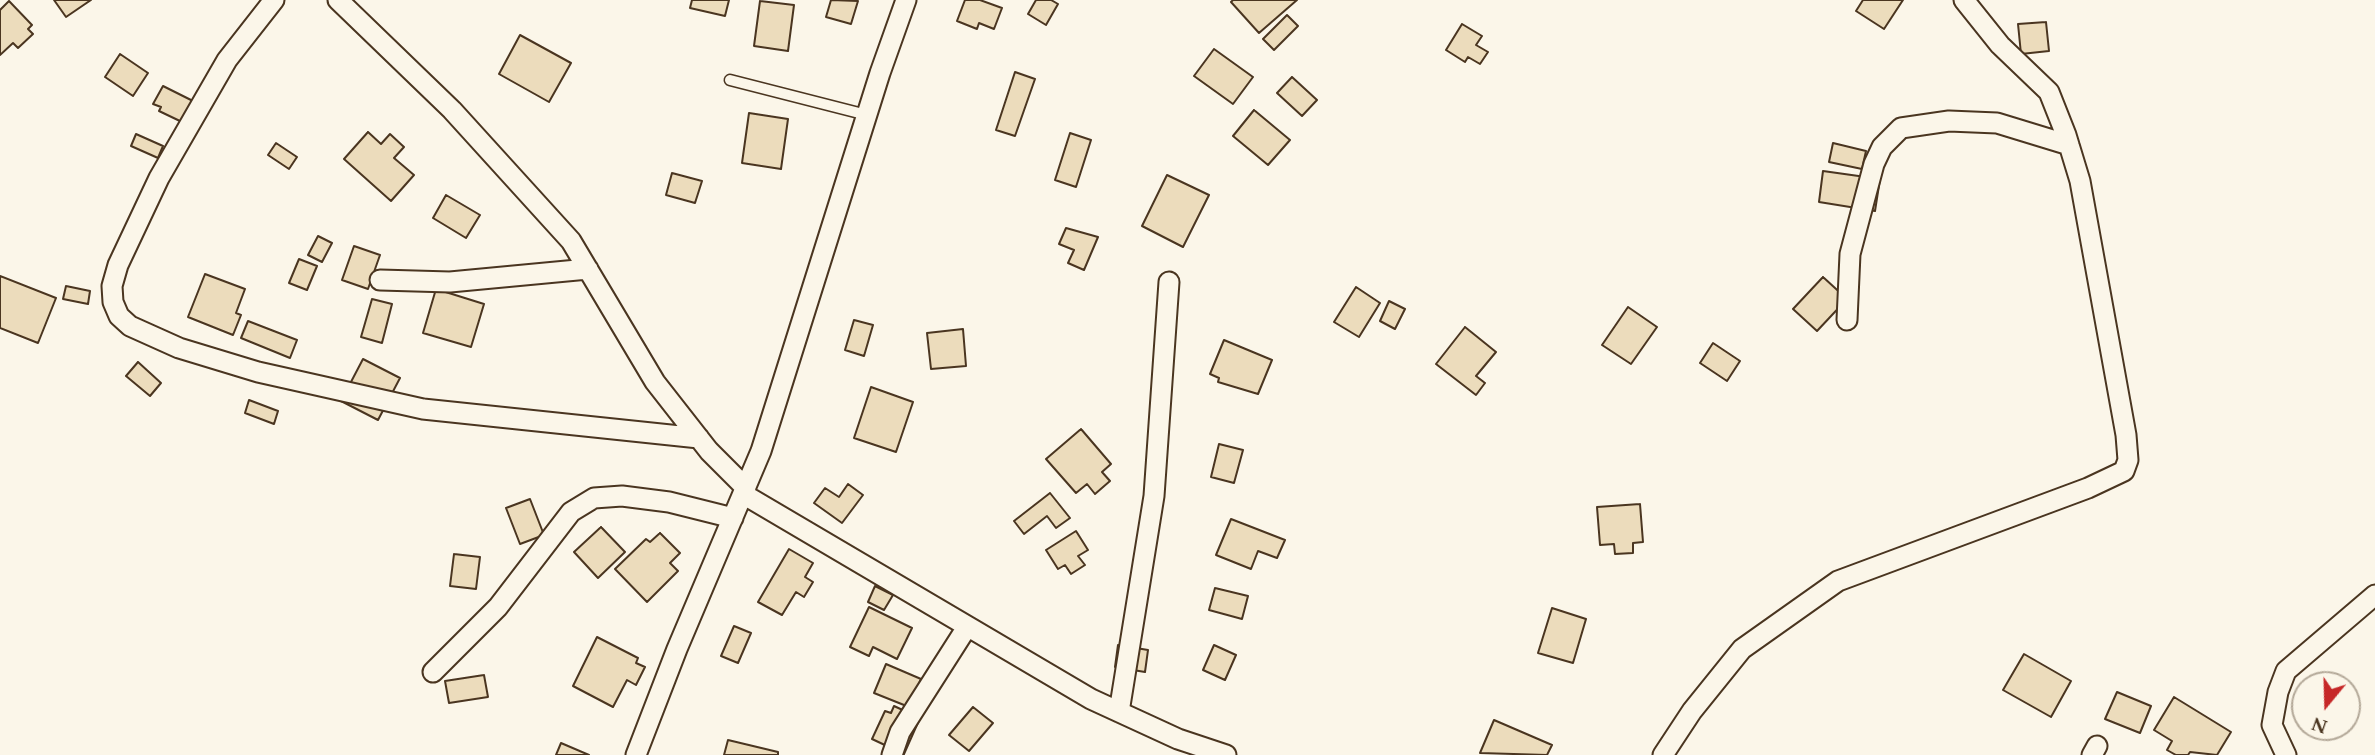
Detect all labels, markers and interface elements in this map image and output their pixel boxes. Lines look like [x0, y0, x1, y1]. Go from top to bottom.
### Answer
north arrow [2291, 671, 2361, 741]
text: N [2308, 708, 2332, 741]

